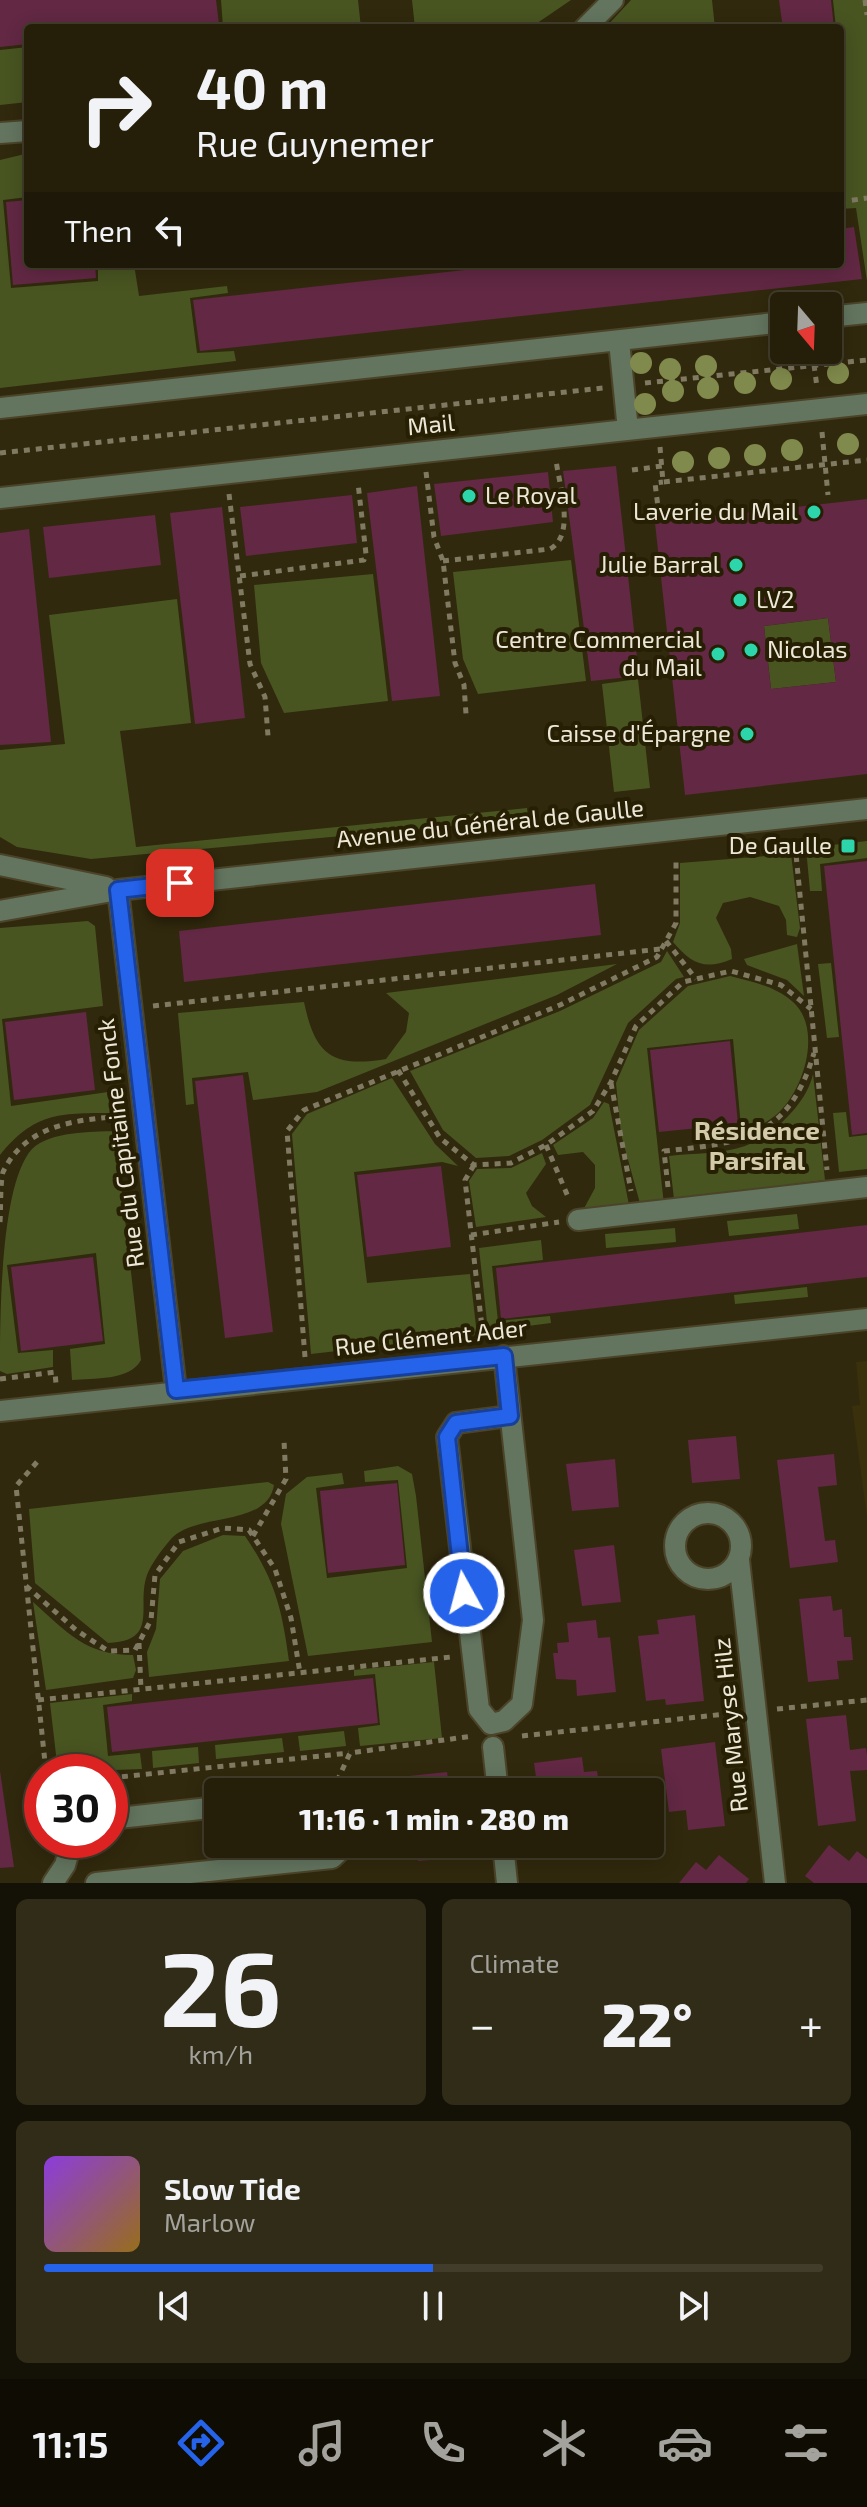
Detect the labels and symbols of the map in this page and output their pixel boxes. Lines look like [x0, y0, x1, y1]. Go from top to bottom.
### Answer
north arrow [770, 292, 842, 364]
street label: Mail [406, 407, 456, 440]
place label: Le Royal [485, 480, 577, 509]
marker: Le Royal [460, 487, 478, 505]
place label: Laverie du Mail [633, 496, 798, 525]
marker: Laverie du Mail [805, 503, 823, 521]
place label: Julie Barral [599, 549, 720, 578]
marker: Julie Barral [727, 556, 745, 574]
place label: LV2 [756, 584, 795, 613]
marker: LV2 [731, 591, 749, 609]
place label: Centre Commercial du Mail [495, 624, 702, 681]
place label: Nicolas [767, 634, 848, 663]
marker: Nicolas [742, 641, 760, 659]
marker: Centre Commercial du Mail [709, 645, 727, 663]
place label: Caisse d'Épargne [547, 718, 731, 747]
marker: Caisse d'Épargne [738, 725, 756, 743]
street label: Avenue du Général de Gaulle [335, 792, 645, 853]
place label: De Gaulle [729, 830, 832, 859]
marker: De Gaulle [839, 837, 857, 855]
pin [146, 849, 214, 917]
street label: Rue du Capitaine Fonck [90, 1017, 149, 1269]
district label: Résidence Parsifal [694, 1114, 820, 1175]
street label: Rue Clément Ader [333, 1312, 529, 1361]
position arrow [422, 1551, 506, 1635]
street label: Rue Maryse Hilz [706, 1637, 753, 1814]
speed limit sign: 30 [24, 1754, 128, 1858]

